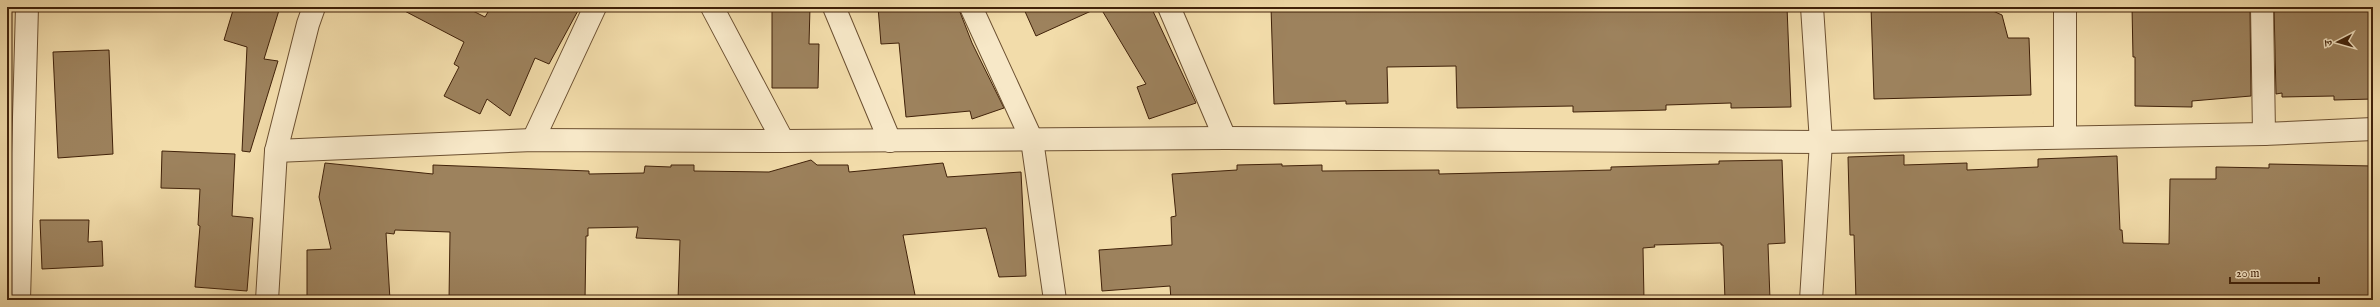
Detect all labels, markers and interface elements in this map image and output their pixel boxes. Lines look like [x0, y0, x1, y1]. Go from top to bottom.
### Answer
north arrow [2318, 22, 2358, 62]
text: उ [2322, 38, 2336, 47]
scale bar [2230, 259, 2319, 285]
text: 20 m [2236, 266, 2259, 281]

